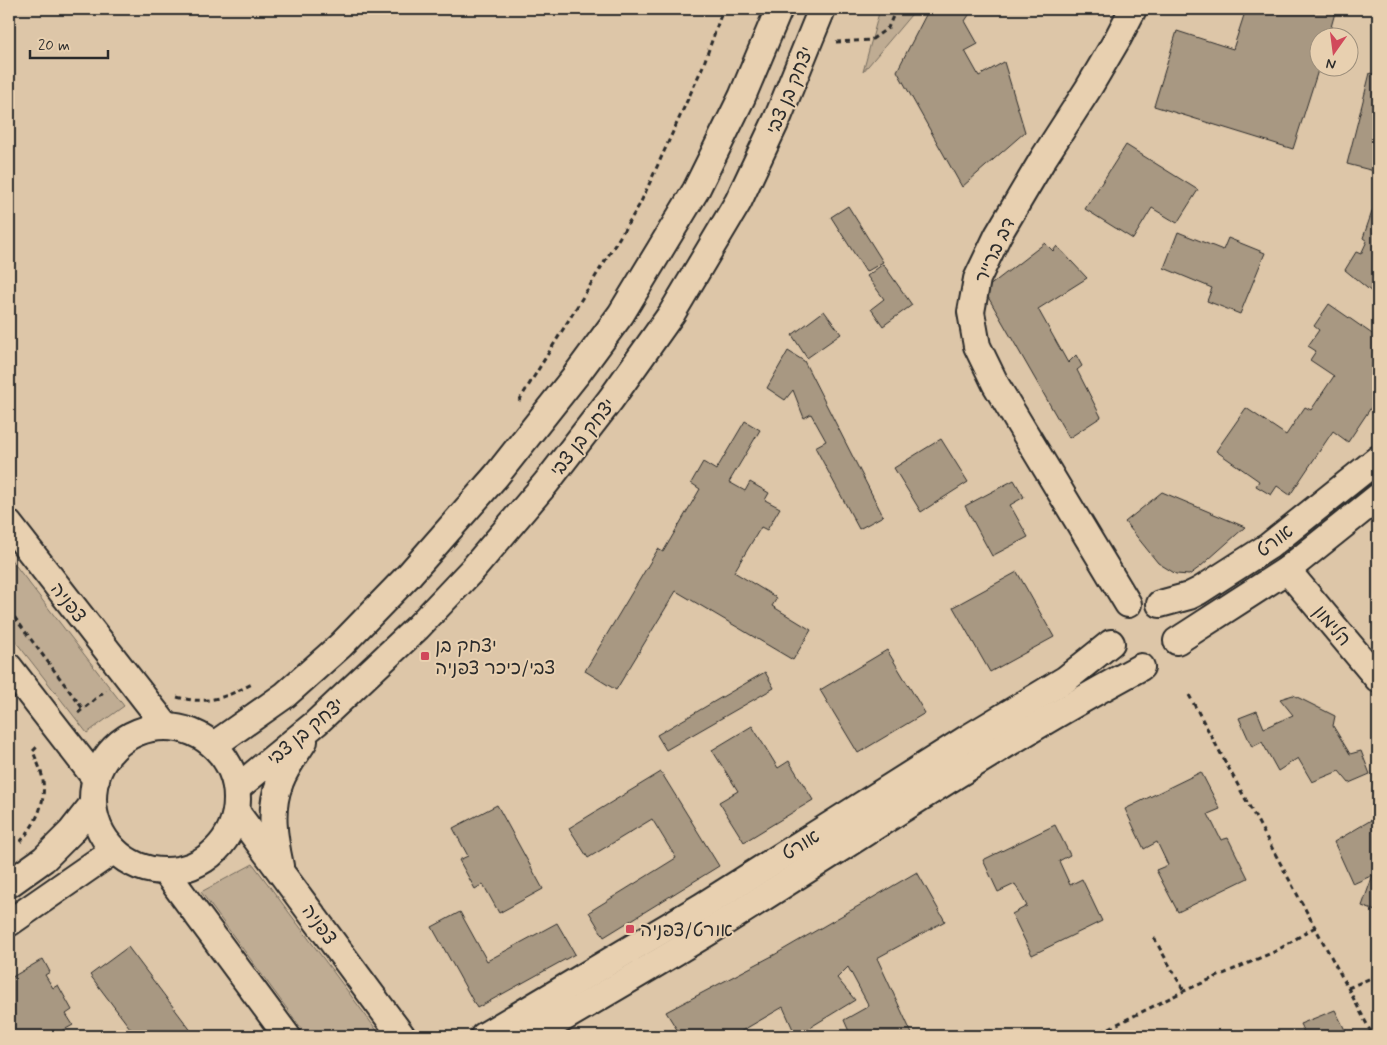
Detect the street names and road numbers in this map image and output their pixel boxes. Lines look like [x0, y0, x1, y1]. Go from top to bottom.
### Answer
street label: יצחק בן צבי [761, 43, 820, 138]
street label: דב ברייר [969, 214, 1021, 288]
street label: יצחק בן צבי [545, 394, 622, 482]
street label: אורט [1251, 519, 1298, 563]
street label: צפניה [44, 578, 91, 628]
street label: הלימון [1307, 600, 1356, 652]
street label: יצחק בן צבי [262, 693, 350, 772]
street label: אורט [777, 824, 824, 867]
street label: צפניה [296, 900, 342, 950]

